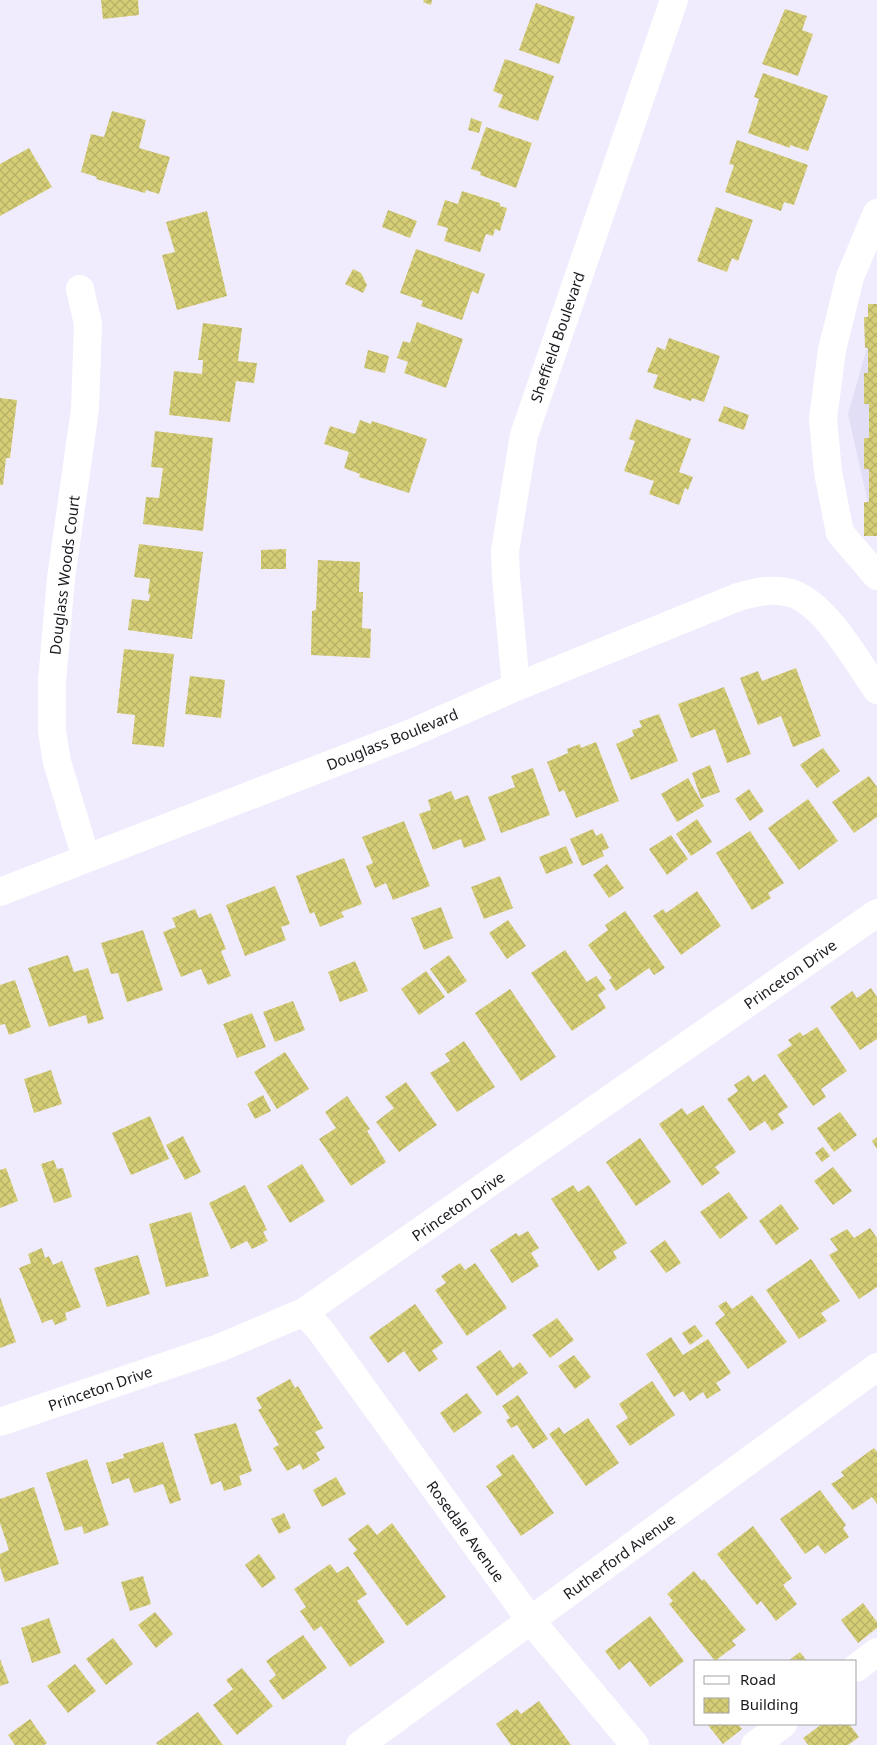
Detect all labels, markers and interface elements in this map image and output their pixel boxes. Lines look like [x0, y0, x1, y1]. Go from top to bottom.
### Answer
street label: Sheffield Boulevard [525, 269, 589, 405]
street label: Douglass Woods Court [44, 493, 84, 656]
street label: Douglass Boulevard [323, 703, 461, 775]
street label: Princeton Drive [740, 935, 840, 1013]
street label: Princeton Drive [408, 1167, 508, 1245]
street label: Princeton Drive [45, 1361, 155, 1415]
street label: Rosedale Avenue [422, 1476, 510, 1586]
street label: Rutherford Avenue [559, 1509, 679, 1603]
legend [694, 1660, 857, 1725]
text: Road [740, 1669, 776, 1689]
text: Building [740, 1694, 798, 1714]

